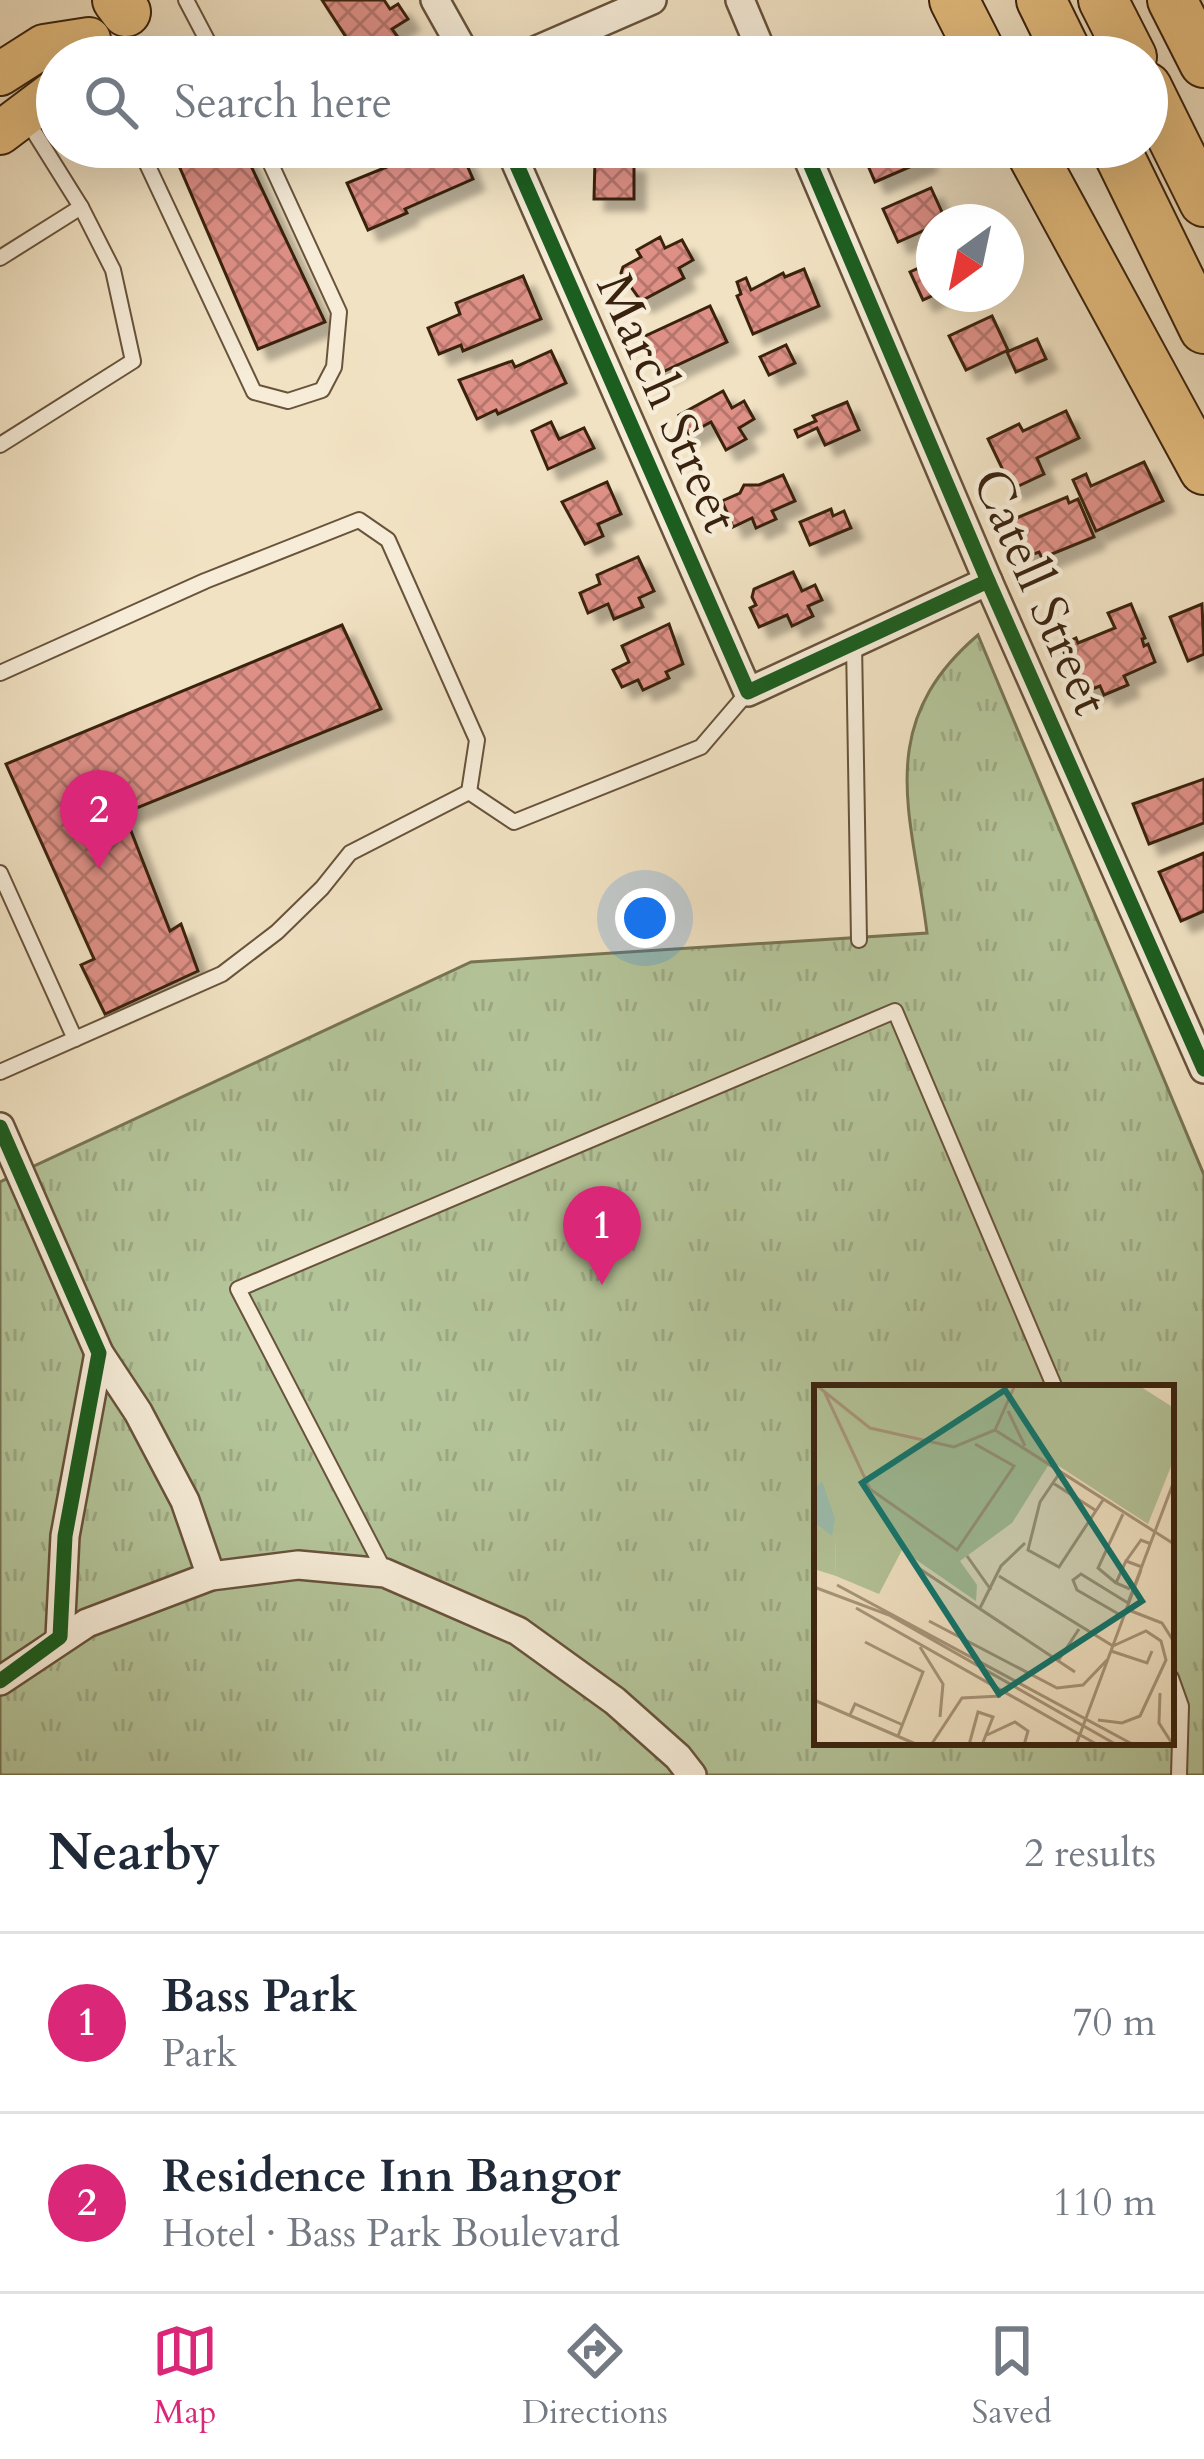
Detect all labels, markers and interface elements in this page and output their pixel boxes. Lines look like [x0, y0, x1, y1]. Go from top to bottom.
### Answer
search box [36, 36, 1168, 168]
icon: search [78, 69, 144, 135]
text: Search here [174, 72, 392, 133]
north arrow [916, 204, 1024, 312]
street label: March Street [579, 263, 755, 543]
street label: Catell Street [955, 458, 1125, 726]
pin: 2 [60, 770, 138, 869]
your location [615, 888, 675, 948]
pin: 1 [563, 1186, 641, 1285]
inset map [814, 1385, 1174, 1745]
text: Nearby [48, 1818, 220, 1888]
text: 2 results [1024, 1827, 1156, 1880]
text: Bass Park [162, 1966, 357, 2027]
text: 1 [77, 1996, 97, 2049]
text: 70 m [1073, 1996, 1156, 2049]
text: Park [162, 2027, 237, 2080]
text: Residence Inn Bangor [162, 2146, 621, 2207]
text: 2 [77, 2176, 97, 2229]
text: 110 m [1053, 2176, 1156, 2229]
text: Hotel · Bass Park Boulevard [162, 2207, 620, 2260]
tab: Map [152, 2318, 218, 2435]
tab: Directions [522, 2318, 668, 2435]
tab: Saved [972, 2318, 1052, 2435]

